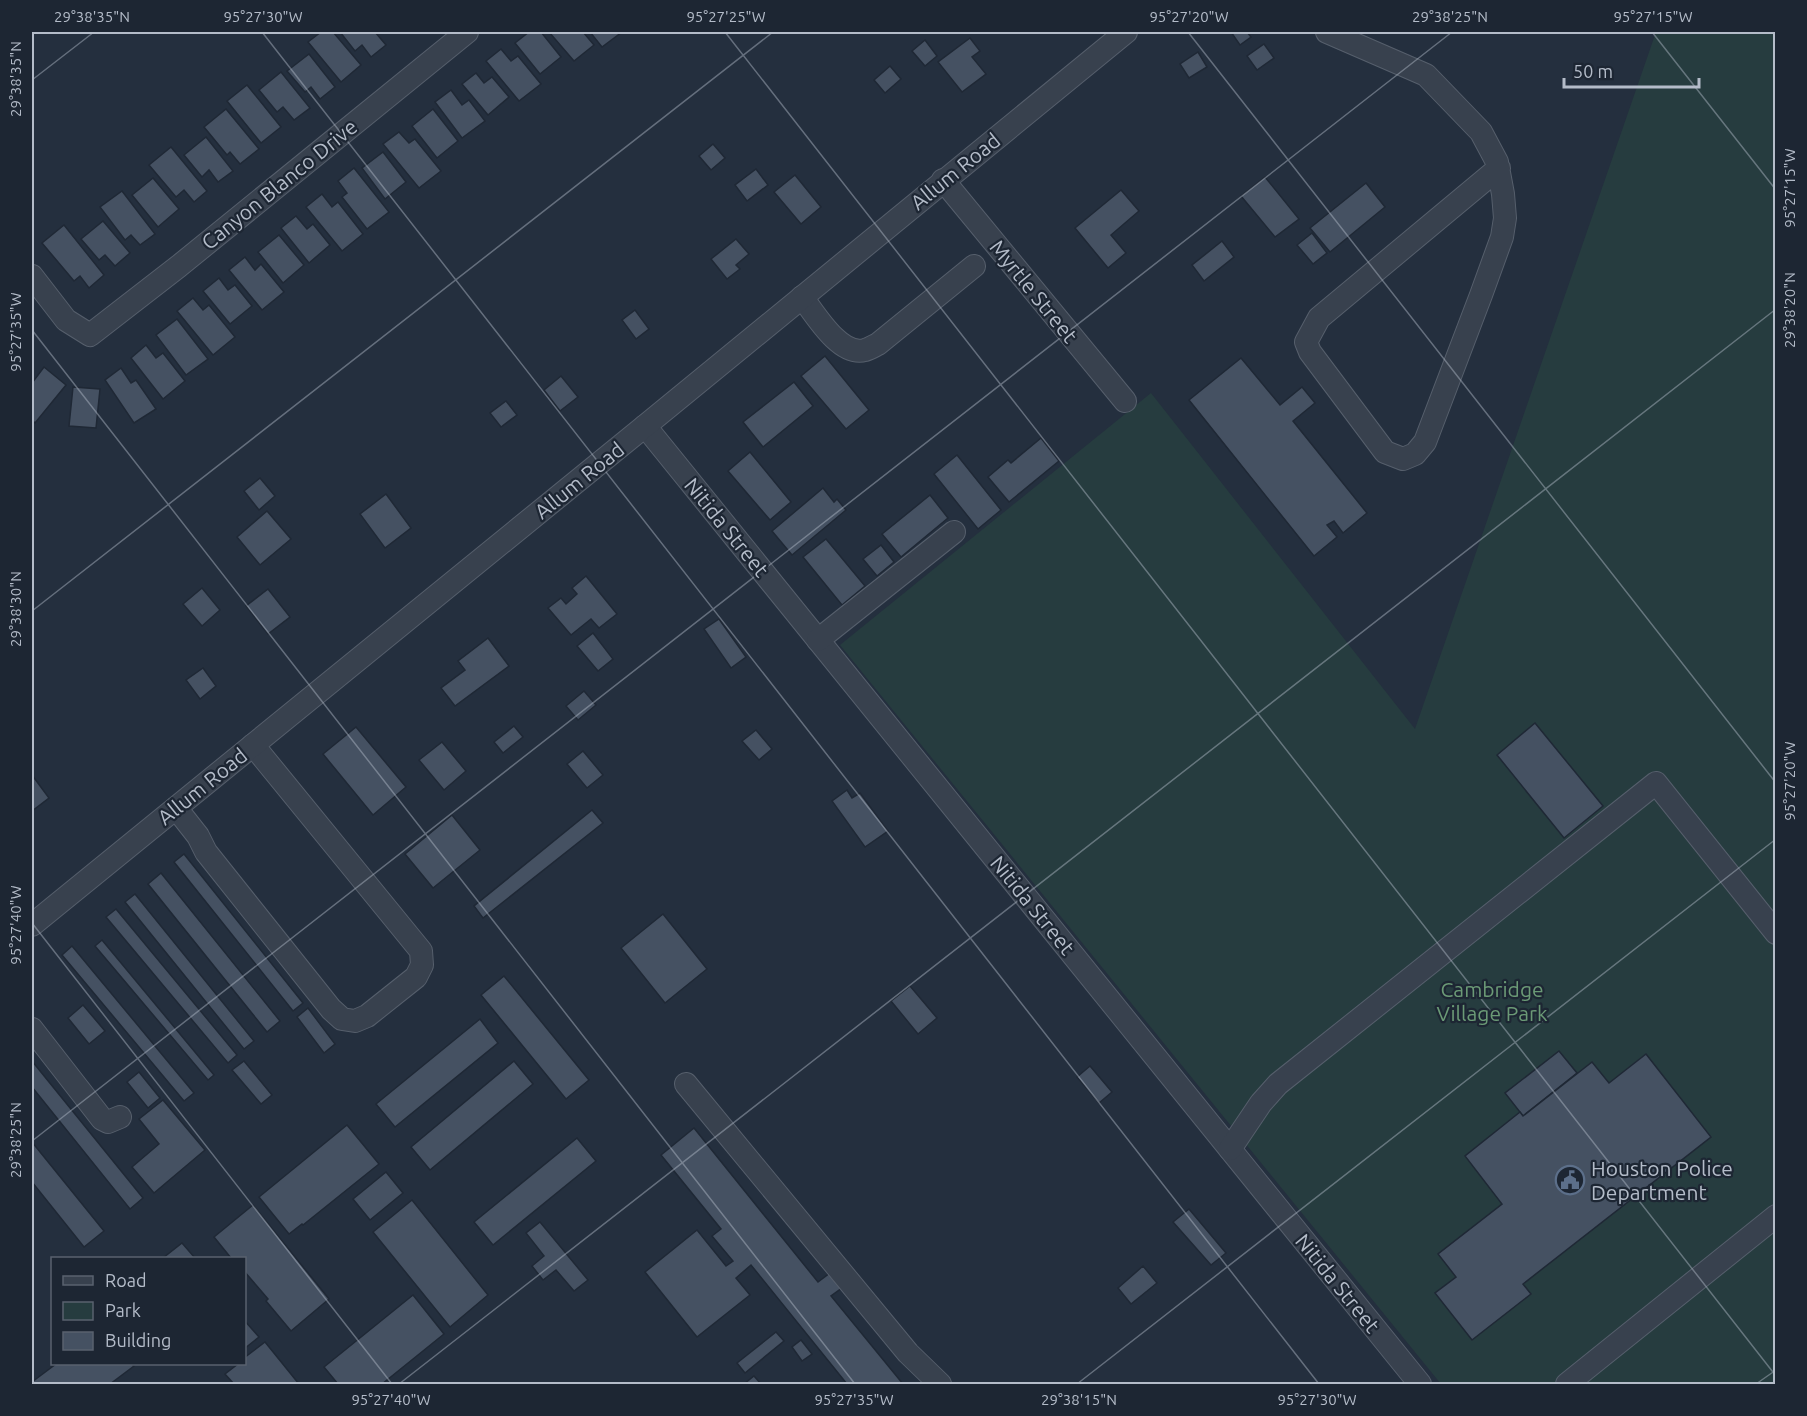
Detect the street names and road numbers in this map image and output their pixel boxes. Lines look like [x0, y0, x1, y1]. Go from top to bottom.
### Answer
street label: Canyon Blanco Drive [197, 114, 361, 254]
street label: Allum Road [905, 128, 1005, 214]
street label: Myrtle Street [985, 235, 1083, 347]
street label: Allum Road [529, 437, 629, 523]
street label: Nitida Street [680, 473, 774, 581]
street label: Allum Road [152, 743, 252, 829]
street label: Nitida Street [986, 851, 1080, 959]
street label: Nitida Street [1291, 1229, 1385, 1337]

